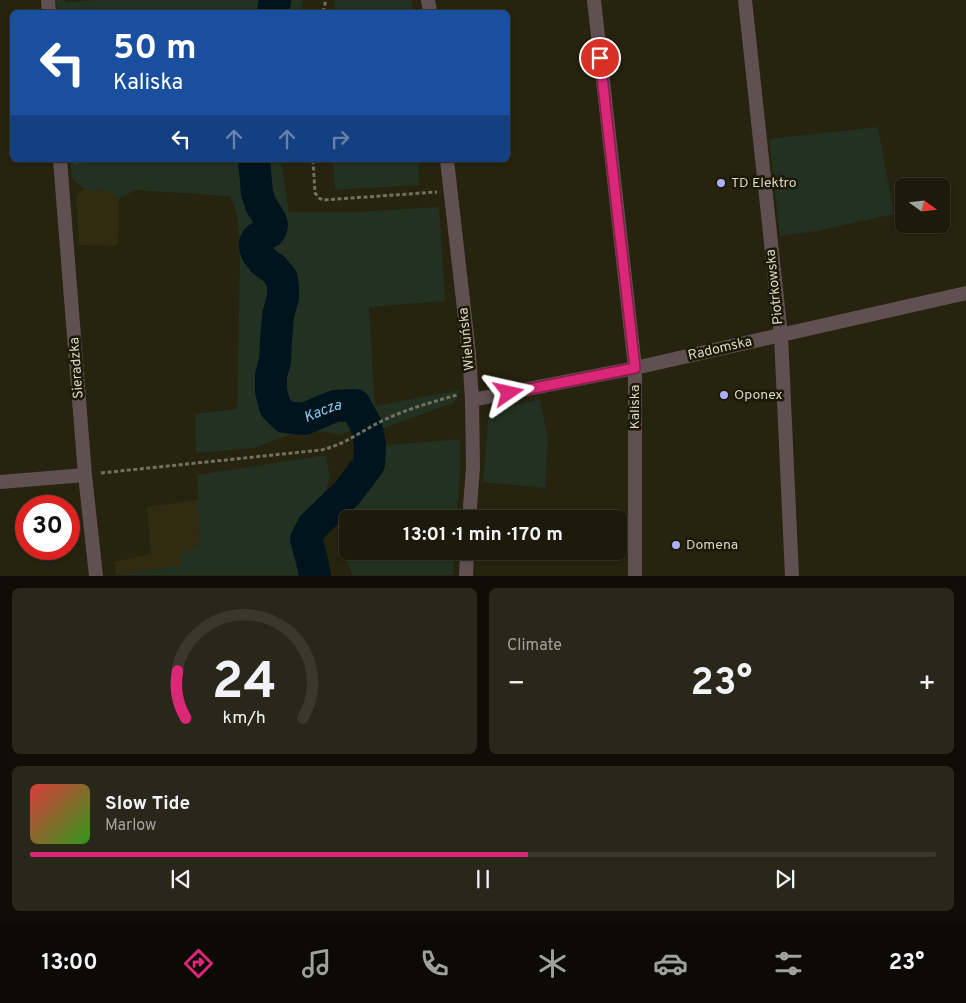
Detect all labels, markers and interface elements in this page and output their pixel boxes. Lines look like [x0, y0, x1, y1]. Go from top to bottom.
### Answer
text: 50 m [113, 27, 197, 71]
icon: left [30, 30, 95, 95]
pin [579, 37, 621, 79]
icon: arrive [586, 44, 614, 72]
text: Kaliska [113, 70, 183, 97]
icon: left [167, 125, 195, 153]
icon: ahead [220, 125, 248, 153]
icon: ahead [273, 125, 301, 153]
icon: right [326, 125, 354, 153]
place label: TD Elektro [731, 175, 797, 192]
marker: TD Elektro [715, 177, 727, 189]
north arrow [895, 178, 950, 232]
map controls [895, 178, 950, 233]
street label: Piotrkowska [763, 248, 787, 326]
street label: Wieluńska [455, 307, 479, 371]
street label: Radomska [686, 333, 754, 365]
street label: Sieradzka [66, 337, 88, 399]
position arrow [482, 366, 534, 418]
street label: Kaliska [627, 385, 644, 429]
place label: Oponex [734, 387, 783, 404]
marker: Oponex [718, 389, 730, 401]
water label: Kacza [301, 396, 342, 427]
speed limit sign: 30 [15, 495, 80, 560]
text: 13:01 · 1 min · 170 m [403, 523, 563, 547]
place label: Domena [686, 537, 738, 554]
marker: Domena [670, 539, 682, 551]
text: Climate [507, 636, 562, 656]
text: 24 [212, 651, 277, 717]
text: 23° [691, 660, 752, 709]
text: − [507, 667, 525, 703]
text: + [918, 667, 936, 703]
text: km/h [223, 707, 266, 730]
text: Slow Tide [105, 792, 190, 816]
text: Marlow [105, 816, 157, 836]
icon: previous [167, 865, 195, 893]
icon: pause [469, 865, 497, 893]
icon: next [771, 865, 799, 893]
icon: directions [181, 946, 216, 981]
icon: music [299, 946, 334, 981]
icon: phone [417, 946, 452, 981]
icon: climate [535, 946, 570, 981]
icon: car [653, 946, 688, 981]
icon: filters [771, 946, 806, 981]
text: 13:00 [41, 950, 98, 977]
text: 23° [889, 950, 924, 977]

